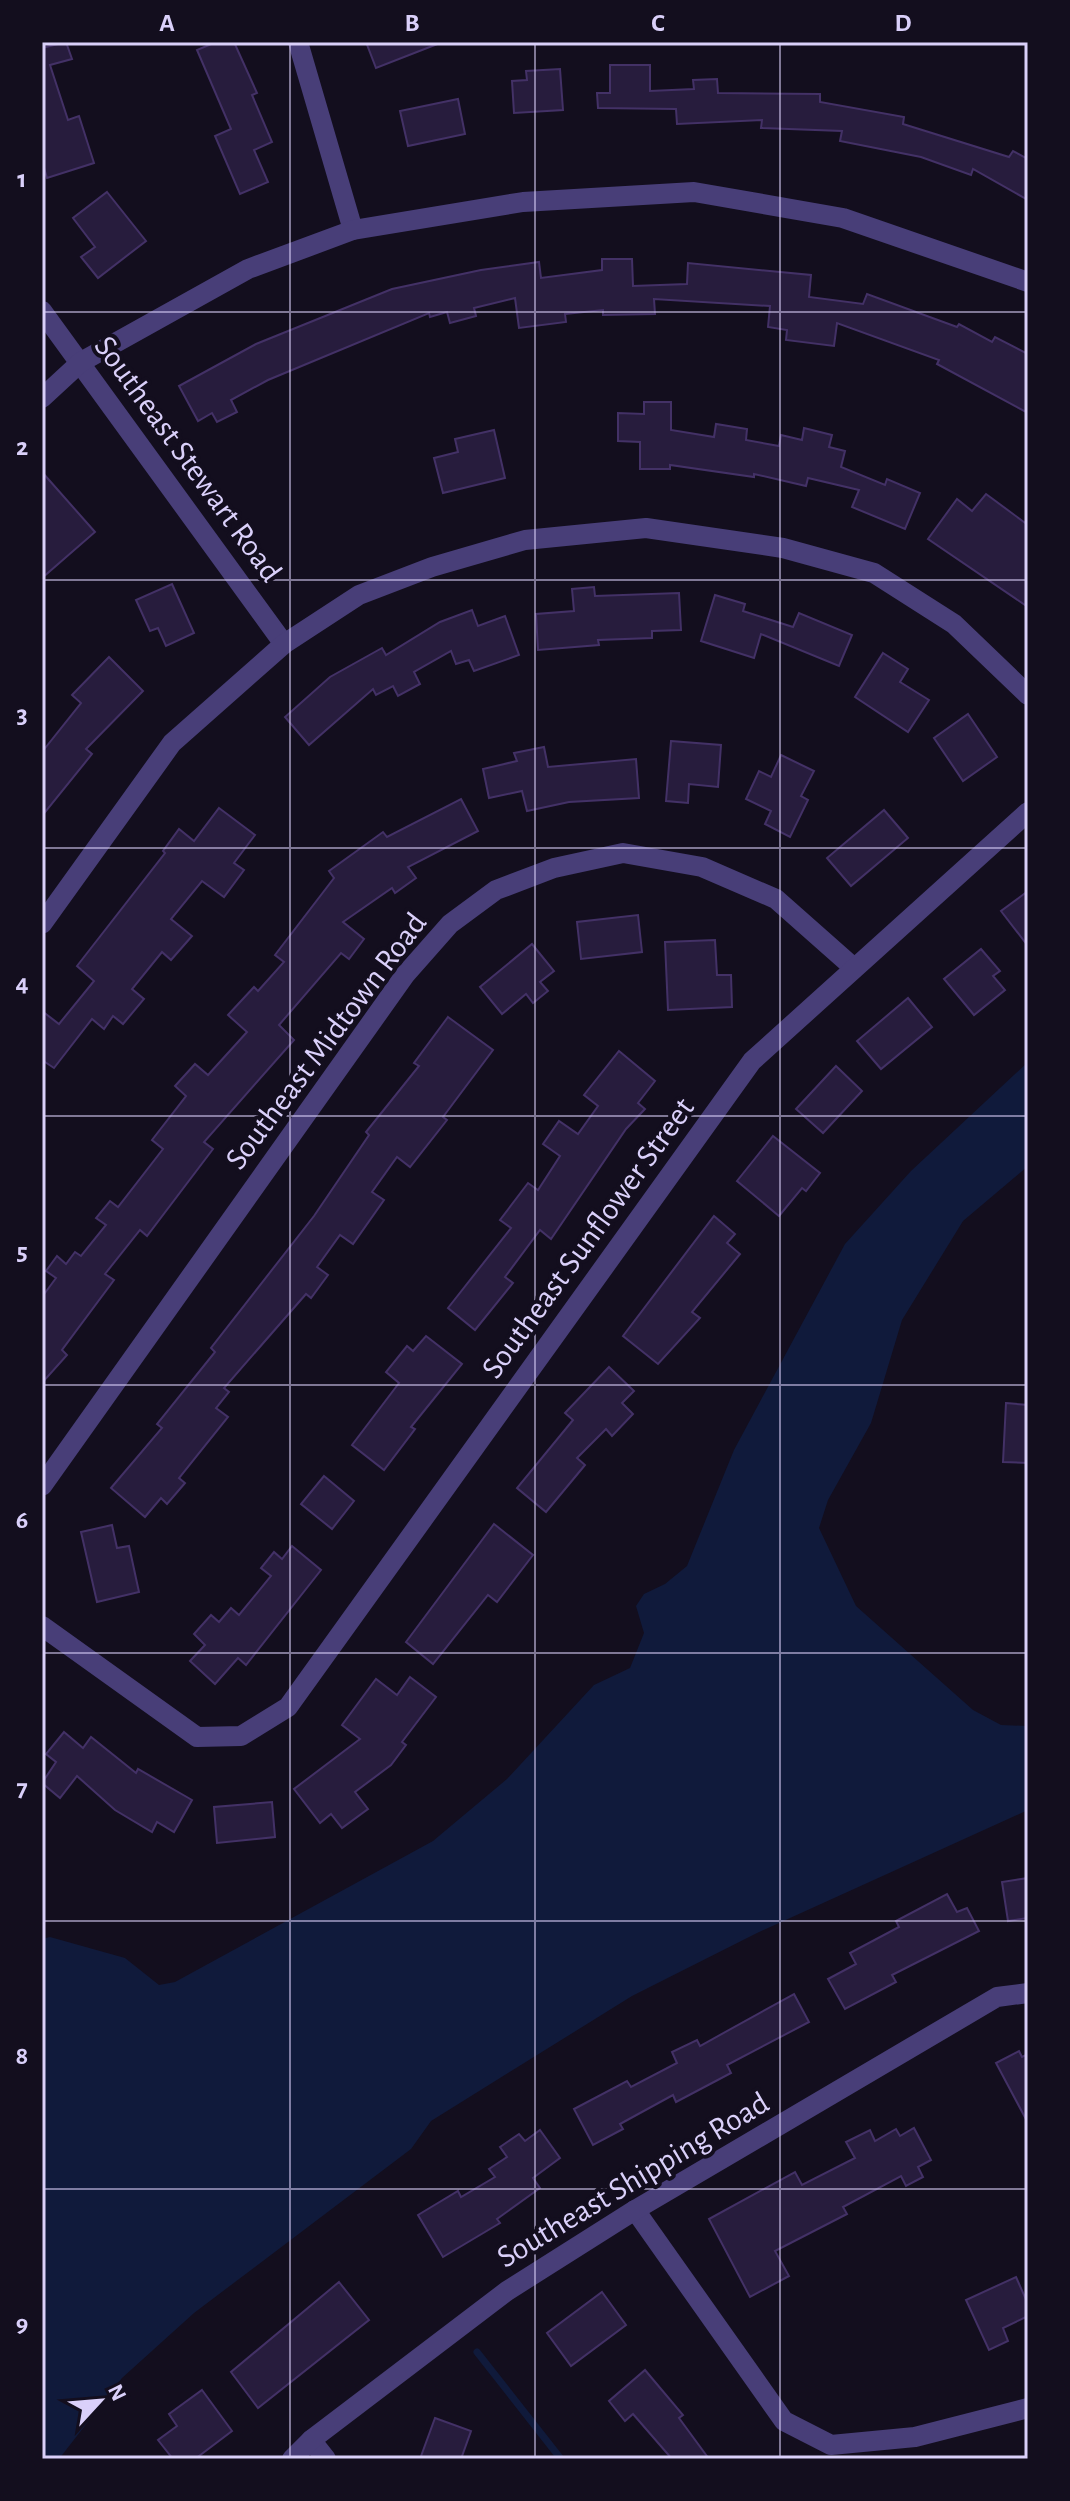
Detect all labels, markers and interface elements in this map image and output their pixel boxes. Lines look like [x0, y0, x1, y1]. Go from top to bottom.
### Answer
text: A [159, 10, 175, 36]
text: B [404, 10, 420, 36]
text: C [651, 10, 665, 36]
text: D [894, 10, 912, 36]
text: 1 [17, 166, 27, 192]
street label: Southeast Stewart Road [88, 330, 288, 588]
text: 2 [16, 434, 28, 460]
text: 3 [16, 702, 28, 728]
street label: Southeast Midtown Road [219, 907, 433, 1175]
text: 4 [15, 970, 29, 996]
street label: Southeast Sunflower Street [476, 1092, 700, 1384]
text: 5 [16, 1239, 28, 1265]
text: 6 [16, 1507, 28, 1533]
text: 7 [16, 1775, 28, 1801]
text: 8 [16, 2043, 28, 2069]
street label: Southeast Shipping Road [492, 2086, 774, 2274]
text: 9 [16, 2311, 28, 2337]
north arrow [60, 2361, 140, 2441]
text: N [104, 2381, 130, 2404]

